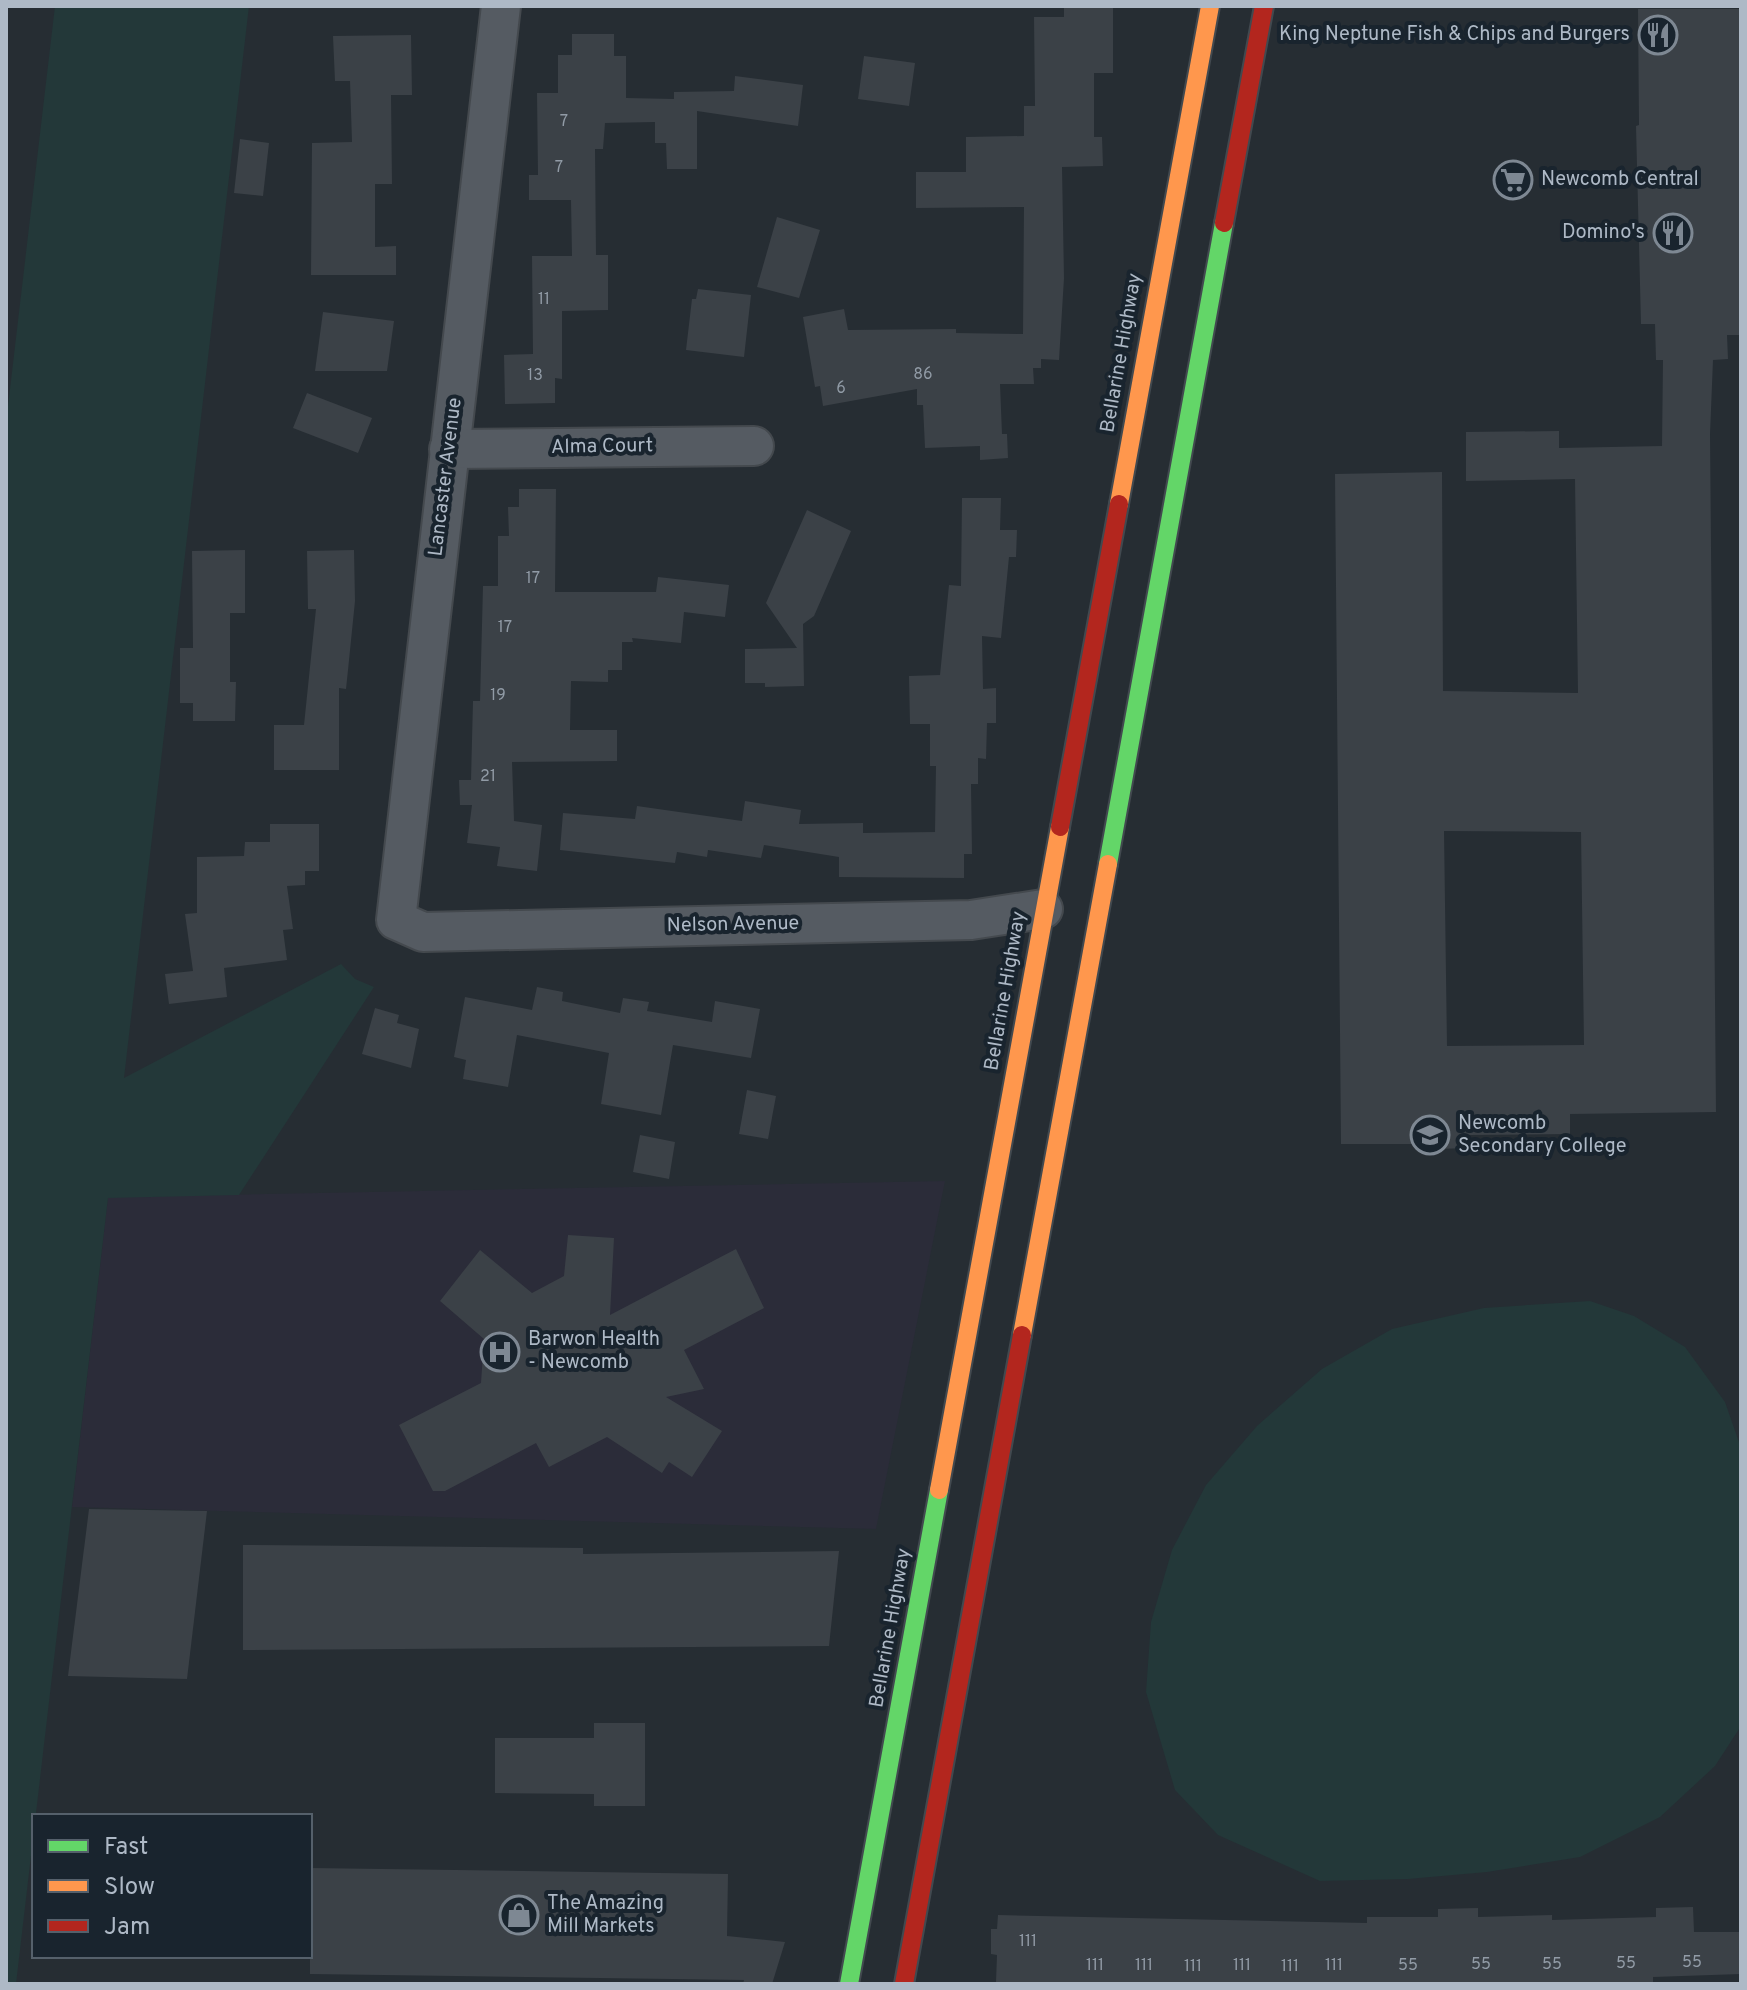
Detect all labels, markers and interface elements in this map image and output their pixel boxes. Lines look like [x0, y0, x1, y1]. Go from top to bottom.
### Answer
restaurant icon: King Neptune Fish & Chips and Burgers [1637, 14, 1679, 56]
place label: King Neptune Fish & Chips and Burgers [1279, 22, 1630, 48]
house number: 7 [560, 112, 568, 132]
house number: 7 [555, 158, 563, 178]
supermarket icon: Newcomb Central [1492, 159, 1534, 201]
place label: Newcomb Central [1541, 167, 1699, 193]
restaurant icon: Domino's [1652, 212, 1694, 254]
place label: Domino's [1562, 220, 1645, 246]
street label: Bellarine Highway [1095, 271, 1149, 435]
house number: 11 [538, 290, 550, 310]
house number: 86 [913, 365, 933, 385]
house number: 13 [527, 366, 543, 386]
house number: 6 [836, 379, 846, 399]
street label: Lancaster Avenue [423, 396, 469, 558]
street label: Alma Court [551, 433, 653, 461]
house number: 17 [526, 569, 540, 589]
house number: 17 [498, 618, 512, 638]
house number: 19 [490, 686, 506, 706]
house number: 21 [480, 767, 496, 787]
street label: Bellarine Highway [979, 909, 1033, 1073]
street label: Nelson Avenue [667, 911, 799, 939]
place label: Newcomb Secondary College [1458, 1111, 1627, 1160]
school or university icon: Newcomb Secondary College [1409, 1114, 1451, 1156]
place label: Barwon Health - Newcomb [528, 1327, 660, 1376]
hospital icon: Barwon Health - Newcomb [479, 1331, 521, 1373]
street label: Bellarine Highway [864, 1546, 918, 1710]
legend [32, 1814, 312, 1958]
text: Fast [104, 1833, 148, 1863]
text: Slow [104, 1873, 155, 1903]
place label: The Amazing Mill Markets [547, 1891, 664, 1940]
shop icon: The Amazing Mill Markets [498, 1894, 540, 1936]
text: Jam [104, 1913, 150, 1943]
house number: 111 [1019, 1932, 1037, 1952]
house number: 55 [1682, 1953, 1702, 1973]
house number: 55 [1616, 1954, 1636, 1974]
house number: 55 [1471, 1955, 1491, 1975]
house number: 55 [1542, 1955, 1562, 1975]
house number: 111 [1086, 1956, 1104, 1976]
house number: 111 [1135, 1956, 1153, 1976]
house number: 111 [1233, 1956, 1251, 1976]
house number: 111 [1325, 1956, 1343, 1976]
house number: 55 [1398, 1956, 1418, 1976]
house number: 111 [1184, 1957, 1202, 1977]
house number: 111 [1281, 1957, 1299, 1977]

